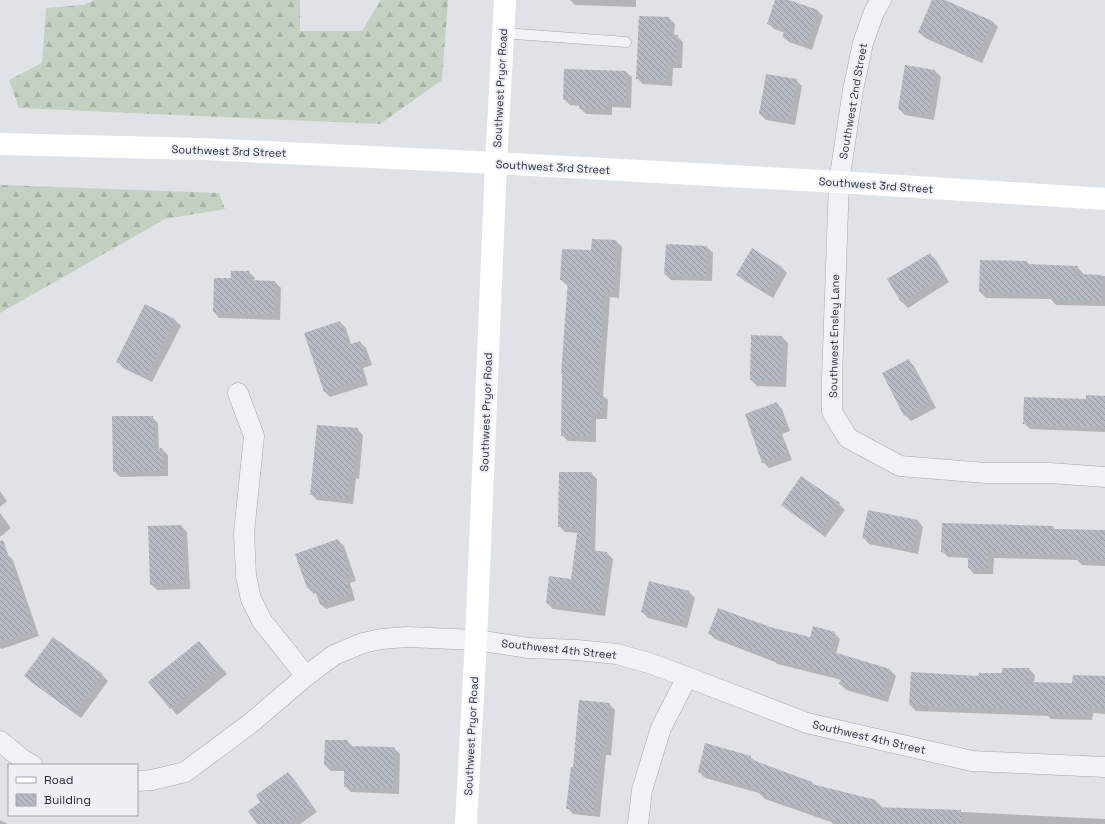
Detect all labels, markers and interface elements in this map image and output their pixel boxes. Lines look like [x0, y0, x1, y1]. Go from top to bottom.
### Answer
street label: Southwest Pryor Road [490, 28, 510, 148]
street label: Southwest 2nd Street [836, 42, 870, 160]
street label: Southwest 3rd Street [171, 142, 287, 160]
street label: Southwest 3rd Street [495, 157, 611, 177]
street label: Southwest 3rd Street [818, 174, 934, 196]
street label: Southwest Ensley Lane [826, 274, 842, 398]
street label: Southwest Pryor Road [477, 352, 495, 472]
street label: Southwest 4th Street [501, 636, 617, 662]
street label: Southwest Pryor Road [461, 676, 481, 796]
street label: Southwest 4th Street [811, 717, 927, 757]
legend [8, 764, 138, 816]
text: Road [44, 772, 73, 788]
text: Building [44, 792, 91, 808]

